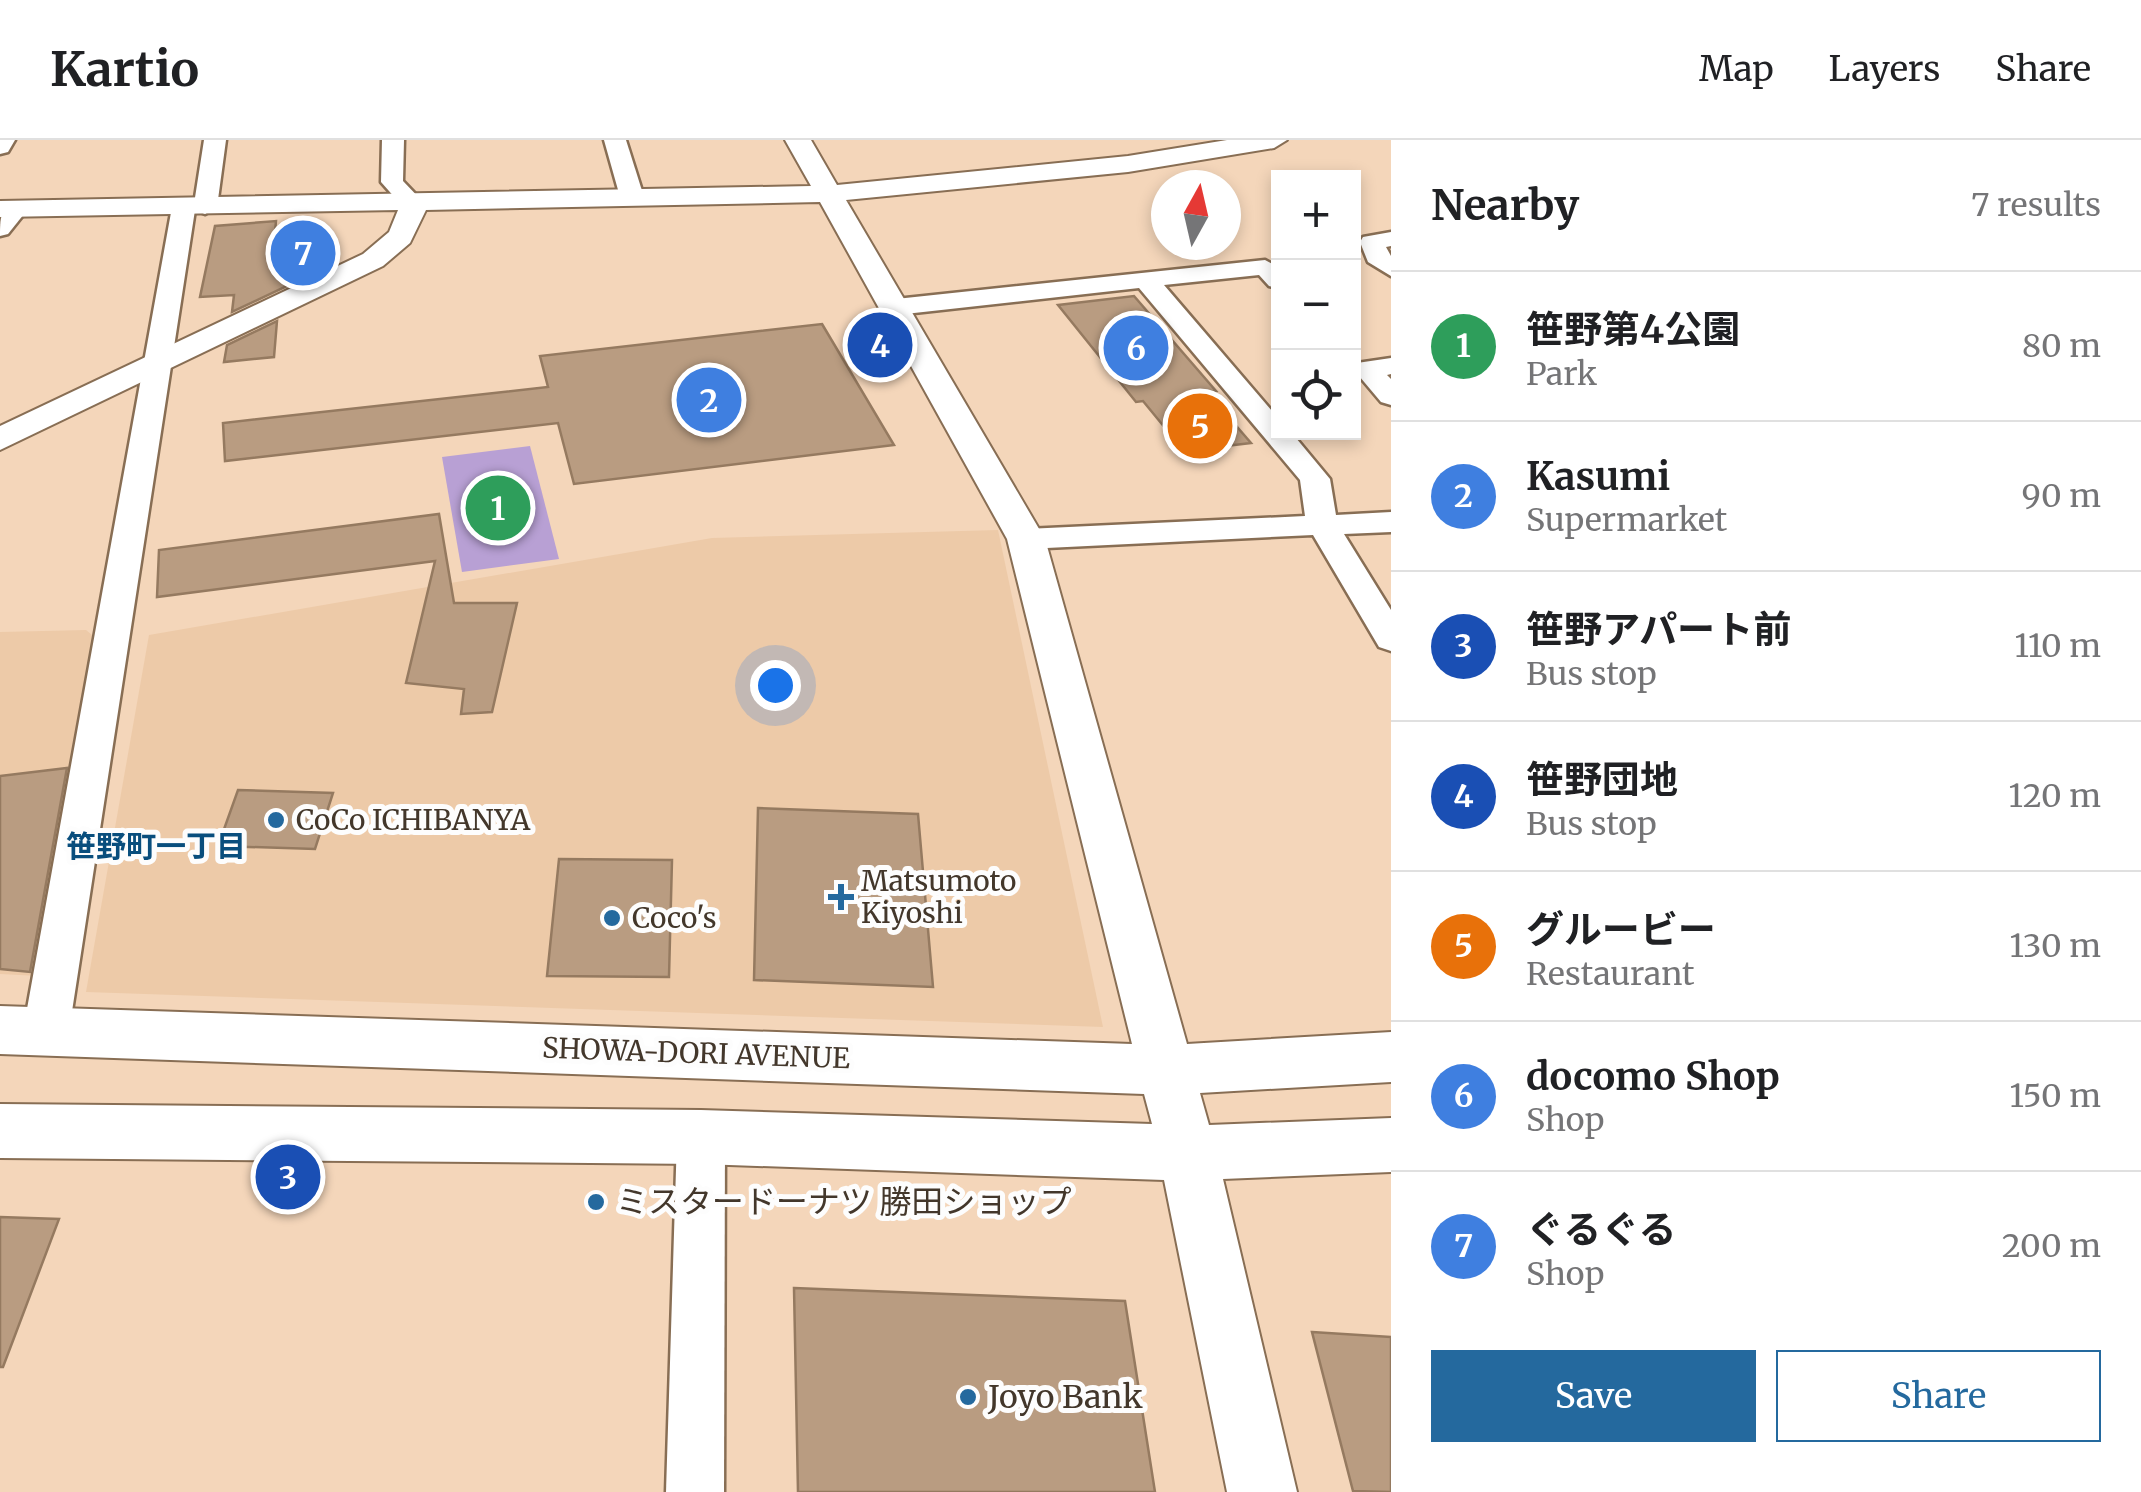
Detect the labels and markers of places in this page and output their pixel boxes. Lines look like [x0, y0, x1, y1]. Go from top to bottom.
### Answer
pin: 7 [270, 216, 336, 290]
pin: 4 [848, 308, 912, 382]
pin: 6 [1104, 310, 1168, 386]
pin: 2 [676, 362, 742, 438]
pin: 5 [1168, 388, 1232, 464]
pin: 1 [466, 470, 530, 546]
place label: CoCo ICHIBANYA [296, 802, 531, 838]
marker: CoCo ICHIBANYA [265, 809, 287, 831]
place label: Matsumoto Kiyoshi [861, 863, 1016, 931]
marker: Matsumoto Kiyoshi [830, 886, 852, 908]
place label: Coco's [632, 900, 717, 936]
marker: Coco's [601, 907, 623, 929]
pin: 3 [256, 1140, 320, 1214]
place label: ミスタードーナツ 勝田ショップ [616, 1182, 1072, 1222]
marker: ミスタードーナツ 勝田ショップ [585, 1191, 607, 1213]
place label: Joyo Bank [987, 1377, 1143, 1417]
marker: Joyo Bank [957, 1386, 979, 1408]

